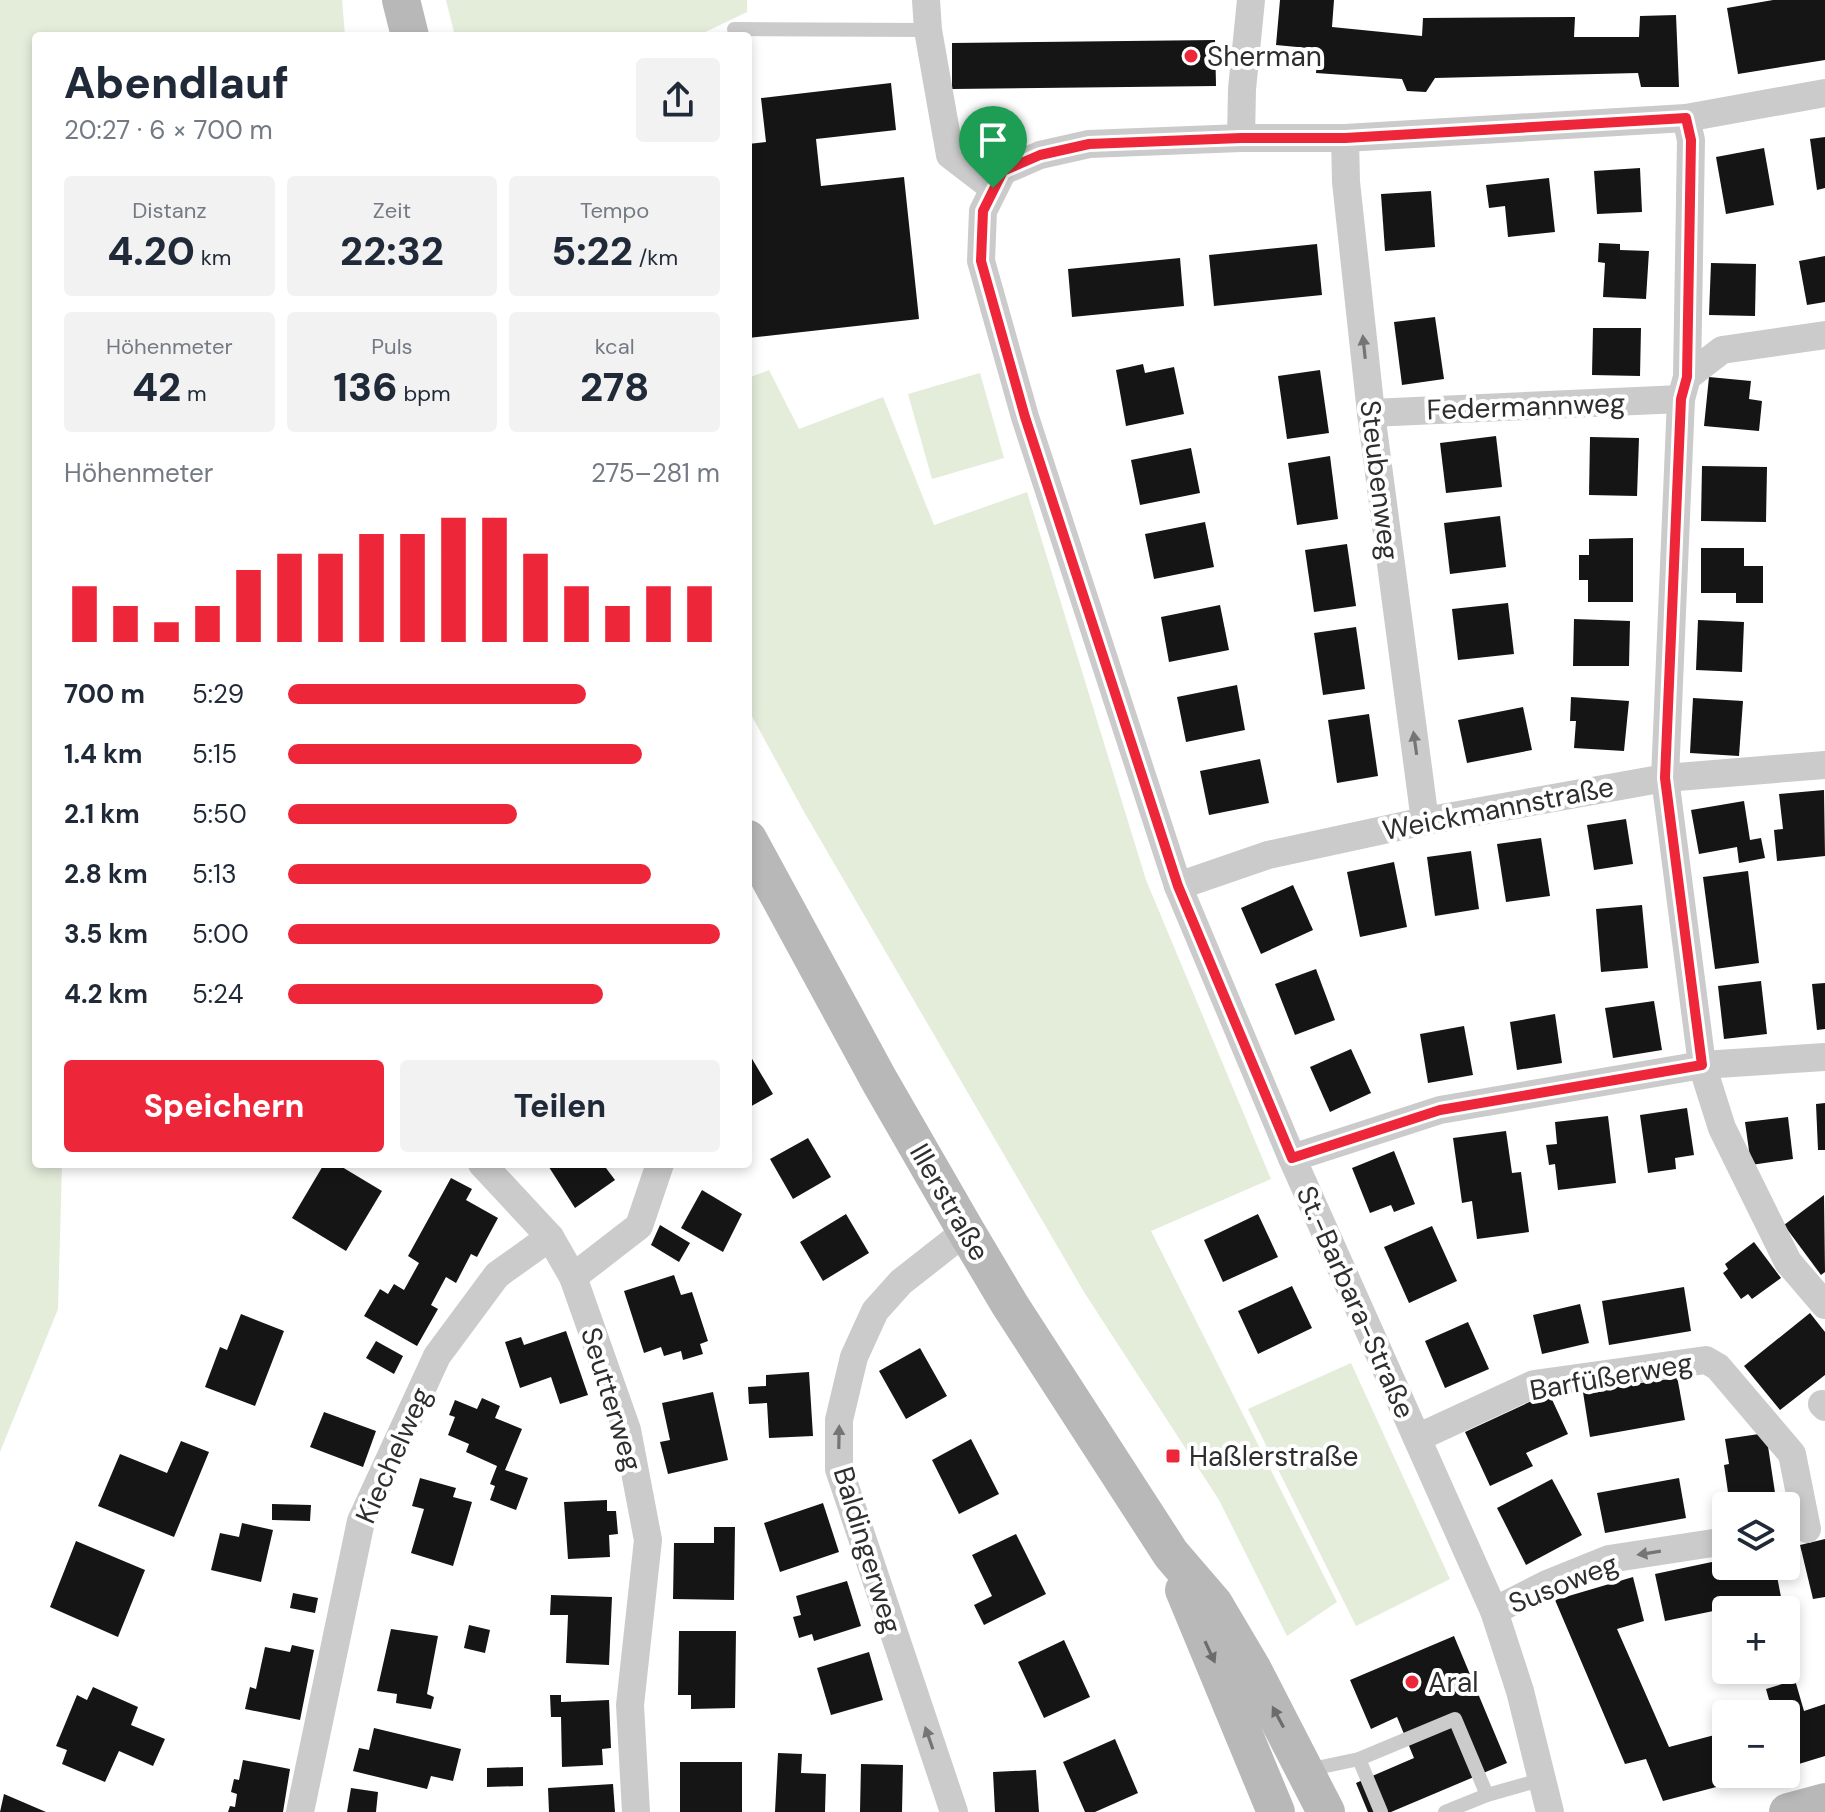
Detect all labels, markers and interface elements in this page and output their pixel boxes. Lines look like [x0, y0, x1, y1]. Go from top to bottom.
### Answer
place label: Sherman [1207, 38, 1322, 75]
marker: Sherman [1182, 47, 1200, 65]
text: Abendlauf [64, 54, 289, 112]
button: share [636, 58, 720, 142]
pin [959, 106, 1027, 188]
text: 20:27 · 6 × 700 m [64, 113, 273, 147]
icon: arrive [971, 118, 1015, 162]
text: Distanz [132, 196, 206, 225]
text: Zeit [373, 196, 411, 225]
text: Tempo [580, 196, 649, 225]
text: 4.20 [107, 225, 195, 277]
text: 22:32 [340, 225, 444, 277]
text: 5:22 [551, 225, 633, 277]
text: km [195, 243, 231, 272]
text: /km [633, 243, 678, 272]
text: Höhenmeter [106, 332, 233, 361]
text: Puls [371, 332, 413, 361]
text: kcal [595, 332, 635, 361]
one-way arrow [1357, 334, 1370, 359]
text: 42 [132, 361, 181, 413]
text: 136 [333, 361, 398, 413]
text: 278 [580, 361, 649, 413]
text: m [181, 379, 207, 408]
text: bpm [398, 379, 451, 408]
street label: Federmannweg [1426, 385, 1626, 428]
street label: Steubenweg [1351, 398, 1408, 562]
text: Höhenmeter [64, 456, 213, 490]
text: 275–281 m [591, 456, 720, 490]
text: 700 m [64, 677, 145, 711]
text: 5:29 [192, 677, 244, 711]
one-way arrow [1408, 730, 1421, 755]
text: 1.4 km [64, 737, 143, 771]
text: 5:15 [192, 737, 237, 771]
street label: Weickmannstraße [1379, 768, 1617, 849]
text: 2.1 km [64, 797, 140, 831]
text: 5:50 [192, 797, 247, 831]
text: 2.8 km [64, 857, 148, 891]
text: 5:13 [192, 857, 237, 891]
text: 3.5 km [64, 917, 148, 951]
text: 5:00 [192, 917, 249, 951]
text: 4.2 km [64, 977, 148, 1011]
text: 5:24 [192, 977, 243, 1011]
button: Speichern [64, 1060, 384, 1152]
button: Teilen [400, 1060, 720, 1152]
street label: Illerstraße [901, 1137, 998, 1268]
street label: St.-Barbara-Straße [1288, 1180, 1423, 1424]
street label: Seutterweg [572, 1323, 651, 1475]
street label: Barfüßerweg [1527, 1344, 1695, 1409]
street label: Kiechelweg [347, 1381, 440, 1529]
one-way arrow [833, 1424, 845, 1449]
place label: Haßlerstraße [1189, 1438, 1358, 1475]
marker: Haßlerstraße [1164, 1447, 1182, 1465]
street label: Baldingerweg [825, 1462, 910, 1638]
map controls [1712, 1492, 1800, 1788]
button: layers [1712, 1492, 1800, 1580]
street label: Susoweg [1503, 1545, 1623, 1622]
one-way arrow [1636, 1547, 1661, 1560]
button: + [1712, 1596, 1800, 1684]
one-way arrow [1203, 1641, 1217, 1664]
place label: Aral [1428, 1664, 1478, 1701]
marker: Aral [1403, 1673, 1421, 1691]
button: − [1712, 1700, 1800, 1788]
one-way arrow [1272, 1706, 1285, 1729]
one-way arrow [922, 1726, 934, 1750]

